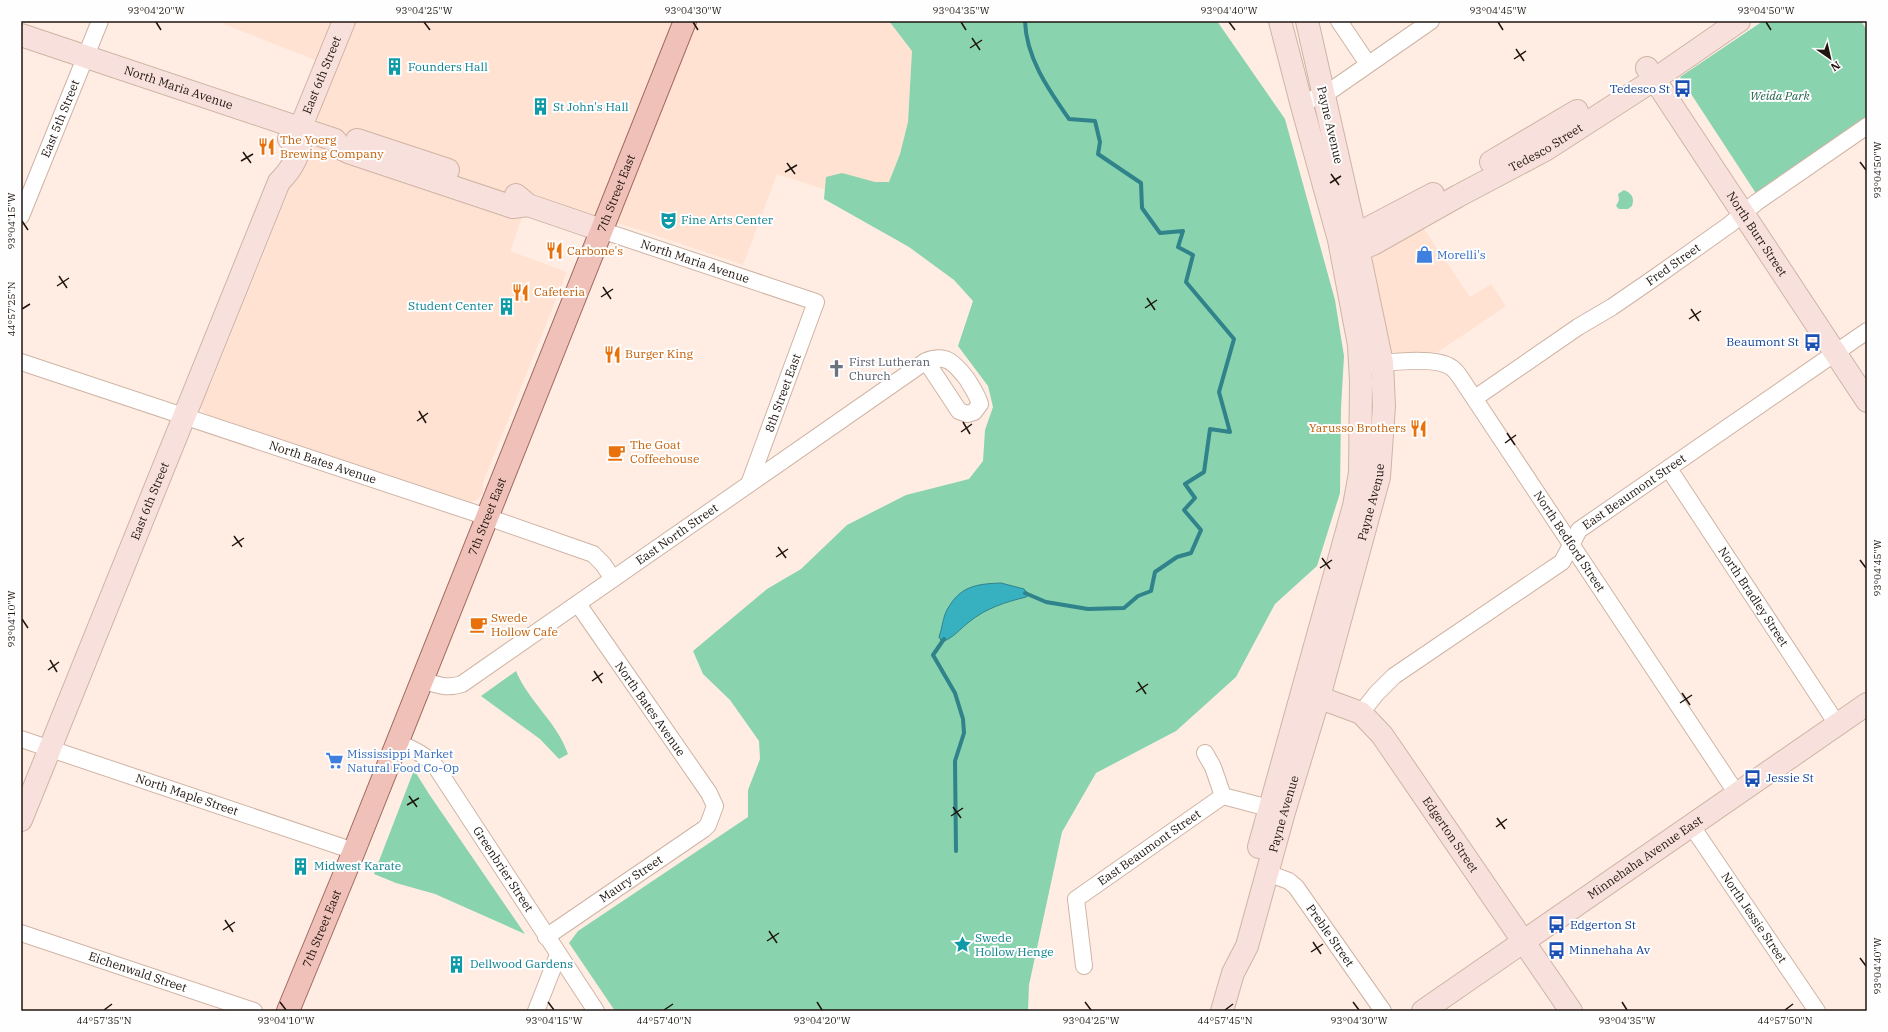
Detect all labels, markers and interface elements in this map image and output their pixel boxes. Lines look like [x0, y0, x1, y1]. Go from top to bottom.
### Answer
text: 93°04'20"W [127, 4, 185, 17]
text: 93°04'25"W [395, 4, 453, 17]
text: 93°04'30"W [664, 4, 722, 17]
text: 93°04'35"W [932, 4, 990, 17]
text: 93°04'40"W [1200, 4, 1258, 17]
text: 93°04'45"W [1469, 4, 1527, 17]
text: 93°04'50"W [1737, 4, 1795, 17]
street label: East 6th Street [299, 34, 344, 116]
north arrow [1810, 38, 1850, 78]
building icon: Founders Hall [385, 57, 405, 77]
text: N [1828, 58, 1843, 75]
place label: Founders Hall [408, 59, 488, 74]
street label: North Maria Avenue [122, 62, 235, 112]
street label: East 5th Street [38, 77, 82, 160]
bus stop icon: Tedesco St [1673, 79, 1693, 99]
place label: Tedesco St [1610, 81, 1670, 96]
street label: Payne Avenue [1314, 85, 1347, 165]
park label: Weida Park [1750, 88, 1811, 103]
building icon: St John's Hall [530, 97, 550, 117]
place label: St John's Hall [553, 99, 629, 114]
street label: Tedesco Street [1506, 120, 1585, 175]
place label: The Yoerg Brewing Company [280, 132, 384, 161]
restaurant icon: The Yoerg Brewing Company [257, 137, 277, 157]
text: 93°04'50"W [1871, 141, 1884, 199]
street label: 7th Street East [594, 152, 638, 234]
street label: North Burr Street [1724, 188, 1791, 279]
text: 93°04'15"W [5, 192, 18, 250]
theatre icon: Fine Arts Center [658, 210, 678, 230]
place label: Fine Arts Center [681, 212, 774, 227]
street label: North Maria Avenue [639, 236, 751, 286]
street label: Fred Street [1643, 240, 1703, 288]
restaurant icon: Carbone's [544, 241, 564, 261]
place label: Carbone's [567, 243, 623, 258]
shop icon: Morelli's [1414, 245, 1434, 265]
place label: Morelli's [1437, 247, 1486, 262]
text: 44°57'25"N [5, 281, 18, 337]
restaurant icon: Cafeteria [511, 282, 531, 302]
place label: Cafeteria [534, 284, 585, 299]
building icon: Student Center [496, 296, 516, 316]
place label: Student Center [408, 298, 494, 313]
bus stop icon: Beaumont St [1802, 332, 1822, 352]
place label: Beaumont St [1726, 334, 1799, 349]
restaurant icon: Burger King [602, 344, 622, 364]
place label: Burger King [625, 346, 694, 361]
street label: 8th Street East [761, 352, 804, 434]
place label: First Lutheran Church [849, 354, 931, 383]
church icon: First Lutheran Church [826, 359, 846, 379]
restaurant icon: Yarusso Brothers [1409, 418, 1429, 438]
place label: Yarusso Brothers [1309, 420, 1406, 435]
street label: North Bates Avenue [267, 437, 378, 487]
place label: The Goat Coffeehouse [630, 437, 699, 466]
cafe icon: The Goat Coffeehouse [607, 442, 627, 462]
street label: East Beaumont Street [1579, 451, 1688, 532]
street label: East 6th Street [127, 460, 172, 542]
street label: Payne Avenue [1354, 463, 1387, 542]
street label: 7th Street East [465, 475, 509, 558]
street label: North Bedford Street [1531, 488, 1609, 595]
street label: East North Street [633, 500, 721, 568]
text: 93°04'45"W [1871, 539, 1884, 597]
street label: North Bradley Street [1715, 544, 1792, 649]
text: 93°04'10"W [5, 590, 18, 648]
place label: Swede Hollow Cafe [491, 610, 558, 639]
cafe icon: Swede Hollow Cafe [468, 615, 488, 635]
street label: North Bates Avenue [612, 659, 689, 759]
place label: Mississippi Market Natural Food Co-Op [347, 746, 459, 775]
supermarket icon: Mississippi Market Natural Food Co-Op [324, 751, 344, 771]
bus stop icon: Jessie St [1743, 768, 1763, 788]
street label: North Maple Street [134, 770, 240, 818]
place label: Jessie St [1766, 770, 1814, 785]
street label: Payne Avenue [1265, 774, 1302, 854]
street label: Edgerton Street [1420, 794, 1482, 875]
street label: East Beaumont Street [1095, 806, 1203, 888]
street label: Minnehaha Avenue East [1584, 812, 1705, 902]
street label: Greenbrier Street [470, 823, 537, 915]
street label: Maury Street [596, 852, 665, 905]
building icon: Midwest Karate [291, 856, 311, 876]
place label: Midwest Karate [314, 858, 401, 873]
street label: North Jessie Street [1718, 869, 1790, 966]
street label: 7th Street East [299, 887, 344, 970]
street label: Preble Street [1303, 901, 1358, 969]
bus stop icon: Edgerton St [1547, 915, 1567, 935]
place label: Edgerton St [1570, 917, 1636, 932]
place label: Swede Hollow Henge [975, 930, 1054, 959]
place icon: Swede Hollow Henge [952, 935, 972, 955]
text: 93°04'40"W [1871, 937, 1884, 995]
bus stop icon: Minnehaha Av [1546, 940, 1566, 960]
place label: Minnehaha Av [1569, 942, 1651, 957]
street label: Eichenwald Street [87, 948, 189, 995]
building icon: Dellwood Gardens [447, 954, 467, 974]
place label: Dellwood Gardens [470, 956, 573, 971]
text: 44°57'35"N [77, 1014, 132, 1027]
text: 93°04'10"W [257, 1014, 315, 1027]
text: 93°04'15"W [525, 1014, 583, 1027]
text: 44°57'40"N [637, 1014, 692, 1027]
text: 93°04'20"W [793, 1014, 851, 1027]
text: 93°04'25"W [1062, 1014, 1120, 1027]
text: 44°57'45"N [1198, 1014, 1253, 1027]
text: 93°04'30"W [1330, 1014, 1388, 1027]
text: 93°04'35"W [1598, 1014, 1656, 1027]
text: 44°57'50"N [1758, 1014, 1813, 1027]

